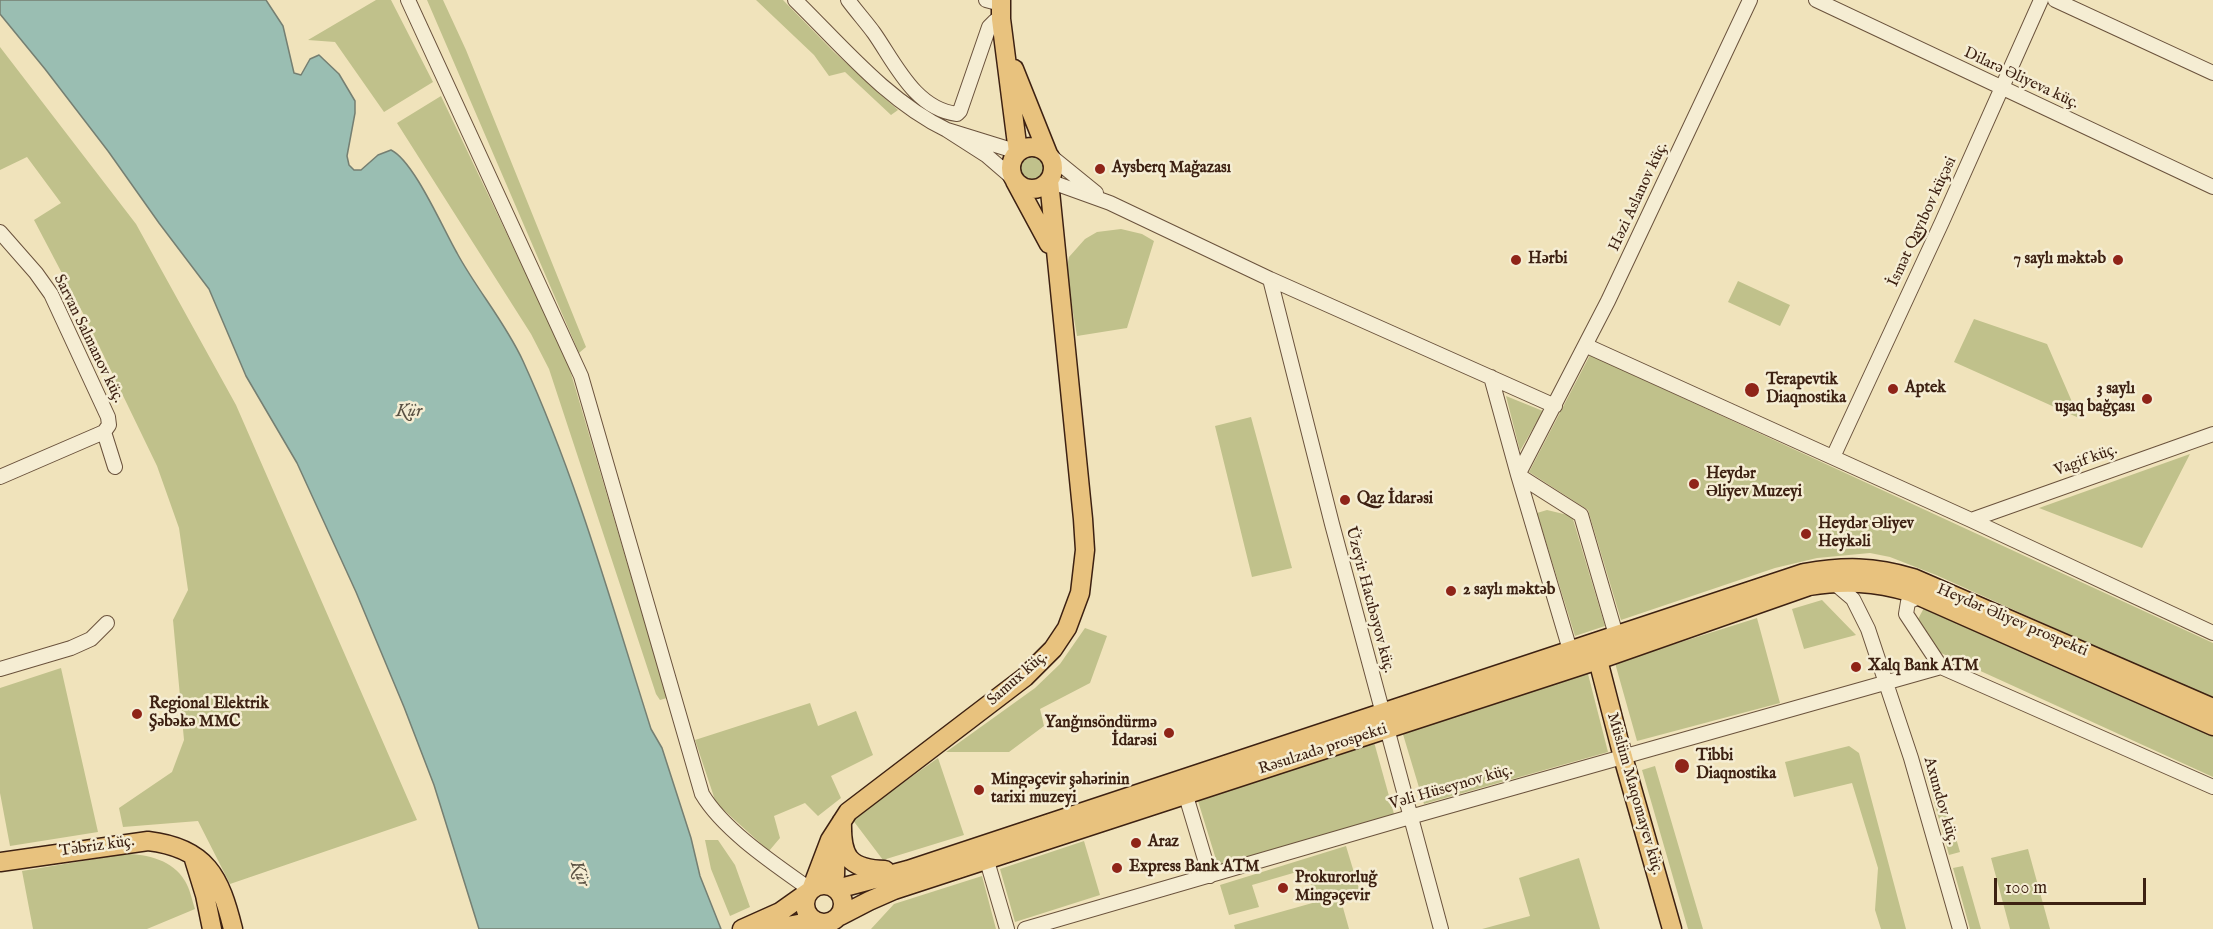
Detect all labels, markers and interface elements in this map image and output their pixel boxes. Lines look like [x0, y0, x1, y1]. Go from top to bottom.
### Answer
street label: Dilarə Əliyeva küç. [1960, 44, 2082, 114]
street label: Həzi Aslanov küç. [1605, 139, 1673, 255]
street label: İsmət Qayıbov küçəsi [1884, 154, 1962, 290]
place label: Aysberq Mağazası [1112, 159, 1231, 179]
marker: Aysberq Mağazası [1093, 162, 1107, 176]
place label: Hərbi [1528, 250, 1567, 270]
place label: 7 saylı məktəb [2014, 250, 2106, 270]
marker: Hərbi [1509, 253, 1523, 267]
marker: 7 saylı məktəb [2111, 253, 2125, 267]
street label: Sarvan Salmanov küç. [49, 272, 127, 406]
place label: Terapevtik Diaqnostika [1766, 371, 1846, 409]
place label: Aptek [1905, 379, 1946, 399]
place label: 3 saylı uşaq bağçası [2055, 380, 2135, 418]
marker: Terapevtik Diaqnostika [1743, 381, 1761, 399]
marker: Aptek [1886, 382, 1900, 396]
marker: 3 saylı uşaq bağçası [2140, 392, 2154, 406]
water label: Kür [396, 401, 422, 423]
street label: Vagif küç. [2052, 441, 2120, 481]
place label: Heydər Əliyev Muzeyi [1706, 465, 1802, 503]
marker: Heydər Əliyev Muzeyi [1687, 477, 1701, 491]
place label: Qaz İdarəsi [1357, 490, 1433, 510]
marker: Qaz İdarəsi [1338, 493, 1352, 507]
place label: Heydər Əliyev Heykəli [1818, 515, 1914, 553]
street label: Üzeyir Hacıbəyov küç. [1340, 525, 1398, 675]
marker: Heydər Əliyev Heykəli [1799, 527, 1813, 541]
street label: Heydər Əliyev prospekti [1934, 580, 2090, 662]
place label: 2 saylı məktəb [1463, 581, 1555, 601]
marker: 2 saylı məktəb [1444, 584, 1458, 598]
street label: Samux küç. [984, 647, 1052, 711]
place label: Xalq Bank ATM [1868, 657, 1979, 677]
marker: Xalq Bank ATM [1849, 660, 1863, 674]
place label: Regional Elektrik Şəbəkə MMC [149, 695, 269, 733]
marker: Regional Elektrik Şəbəkə MMC [130, 707, 144, 721]
street label: Müslüm Maqomayev küç. [1602, 711, 1666, 877]
place label: Yanğınsöndürmə İdarəsi [1045, 714, 1157, 752]
street label: Rəsulzadə prospekti [1256, 720, 1390, 780]
marker: Yanğınsöndürmə İdarəsi [1162, 726, 1176, 740]
place label: Tibbi Diaqnostika [1696, 747, 1776, 785]
street label: Axundov küç. [1918, 755, 1962, 847]
marker: Tibbi Diaqnostika [1673, 757, 1691, 775]
street label: Vəli Hüseynov küç. [1387, 761, 1515, 815]
place label: Mingəçevir şəhərinin tarixi muzeyi [991, 771, 1129, 809]
marker: Mingəçevir şəhərinin tarixi muzeyi [972, 783, 986, 797]
street label: Təbriz küç. [58, 832, 136, 862]
place label: Araz [1148, 833, 1179, 853]
marker: Araz [1129, 836, 1143, 850]
water label: Kür [564, 858, 594, 890]
place label: Express Bank ATM [1129, 858, 1260, 878]
marker: Express Bank ATM [1110, 861, 1124, 875]
scale bar [1997, 866, 2148, 904]
place label: Prokurorluğ Mingəçevir [1295, 869, 1377, 907]
text: 100 m [2005, 877, 2047, 900]
marker: Prokurorluğ Mingəçevir [1276, 881, 1290, 895]

